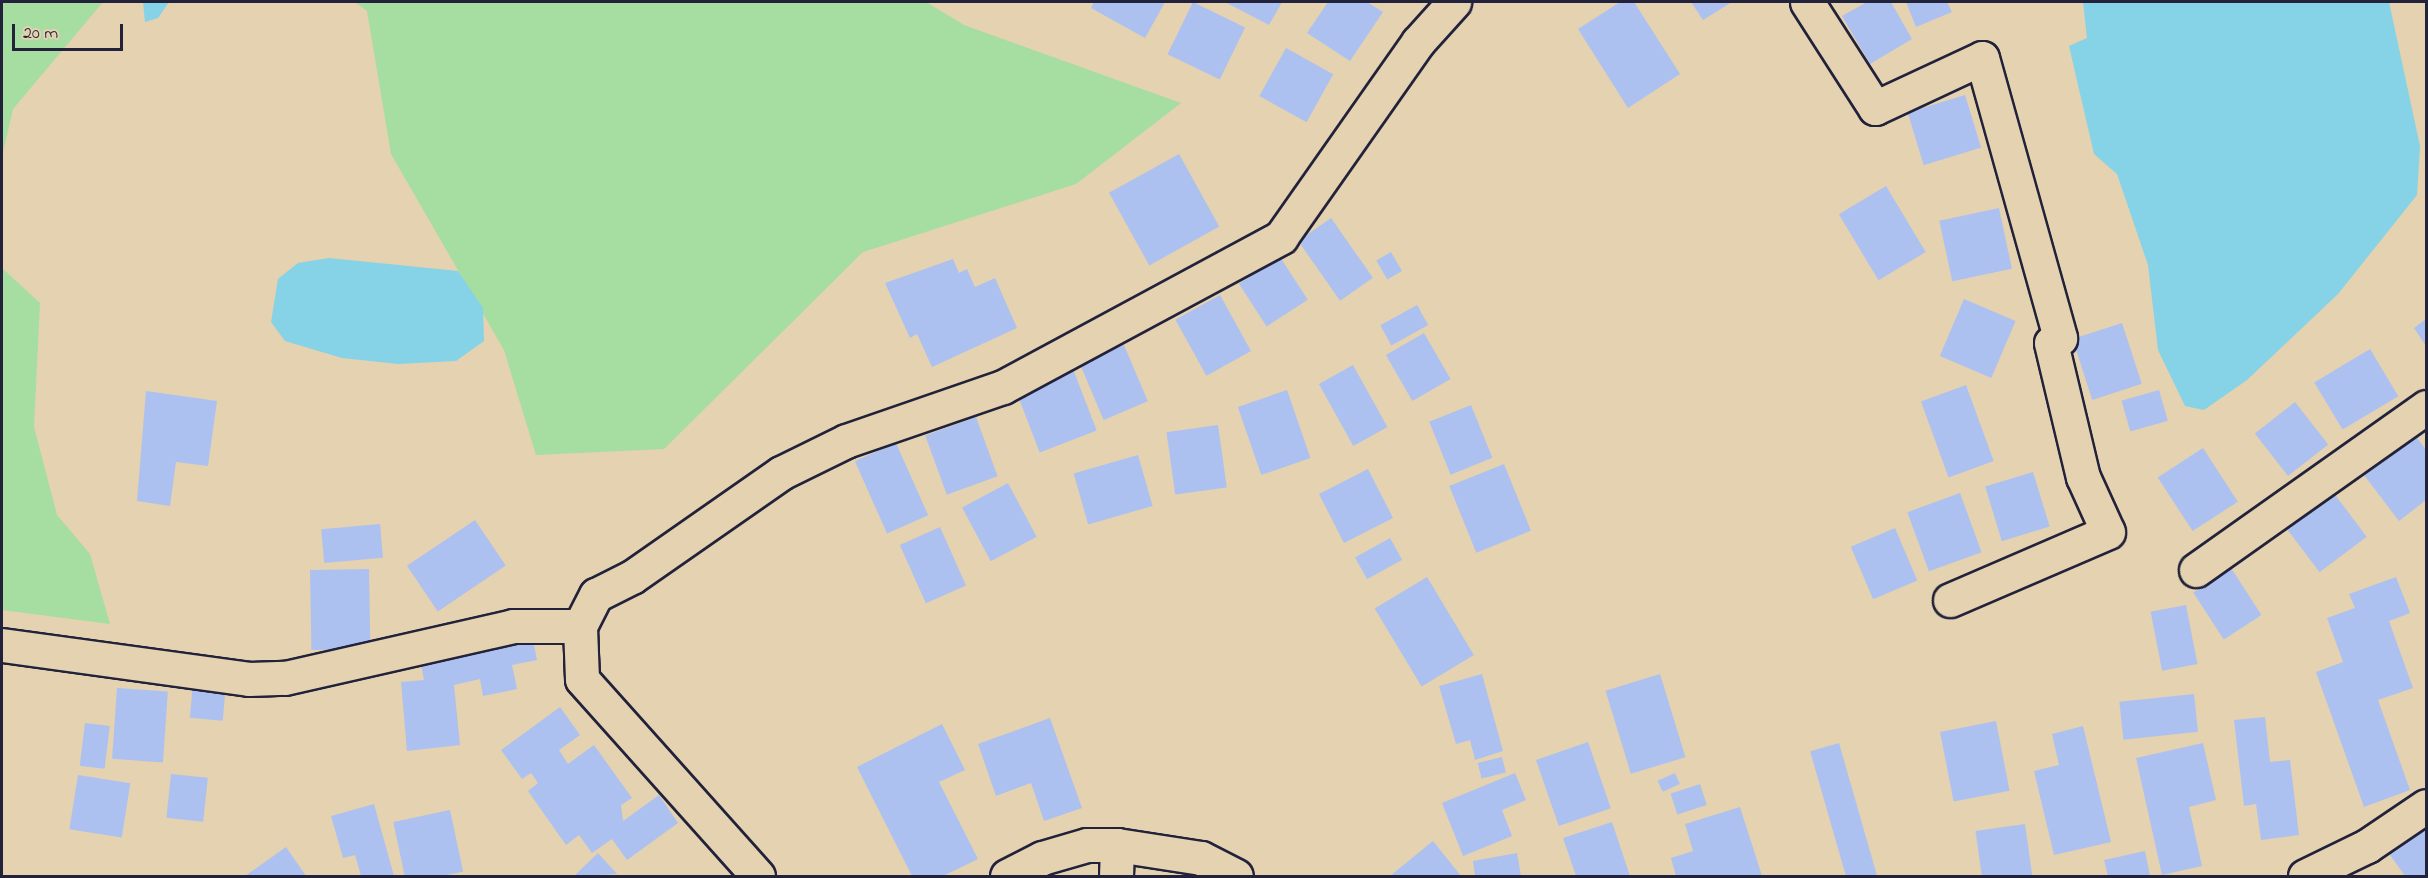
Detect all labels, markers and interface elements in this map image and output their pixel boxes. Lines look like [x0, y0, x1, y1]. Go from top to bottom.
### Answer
scale bar [15, 12, 126, 50]
text: 20 m [23, 21, 58, 47]

